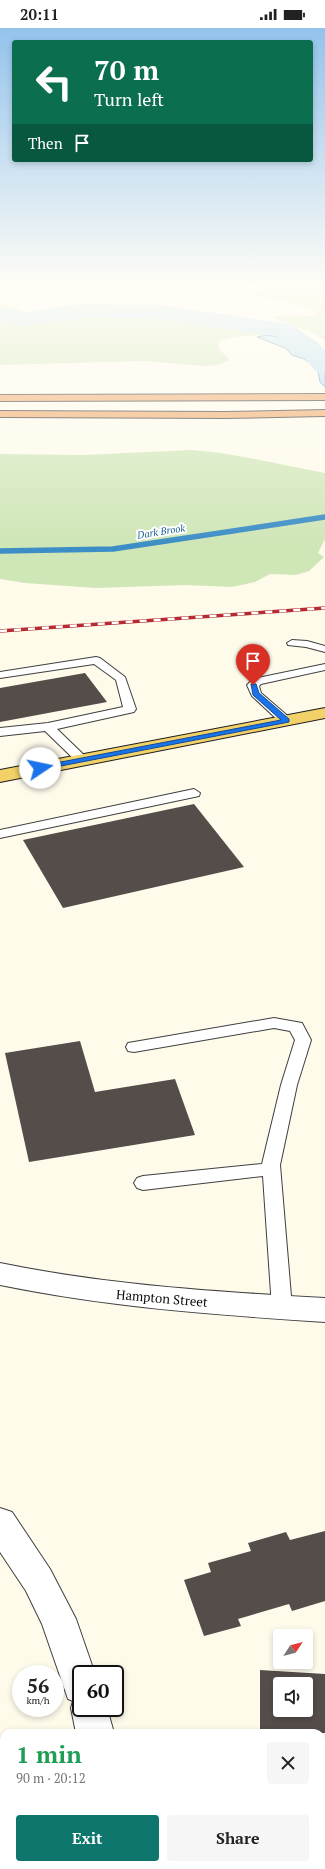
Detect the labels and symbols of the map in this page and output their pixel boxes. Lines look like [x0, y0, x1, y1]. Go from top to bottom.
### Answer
water label: Dark Brook [135, 521, 186, 542]
pin [236, 644, 270, 685]
position arrow [19, 747, 61, 789]
street label: Hampton Street [115, 1285, 209, 1311]
north arrow [273, 1629, 313, 1669]
speed limit sign: 60 [72, 1665, 124, 1717]

